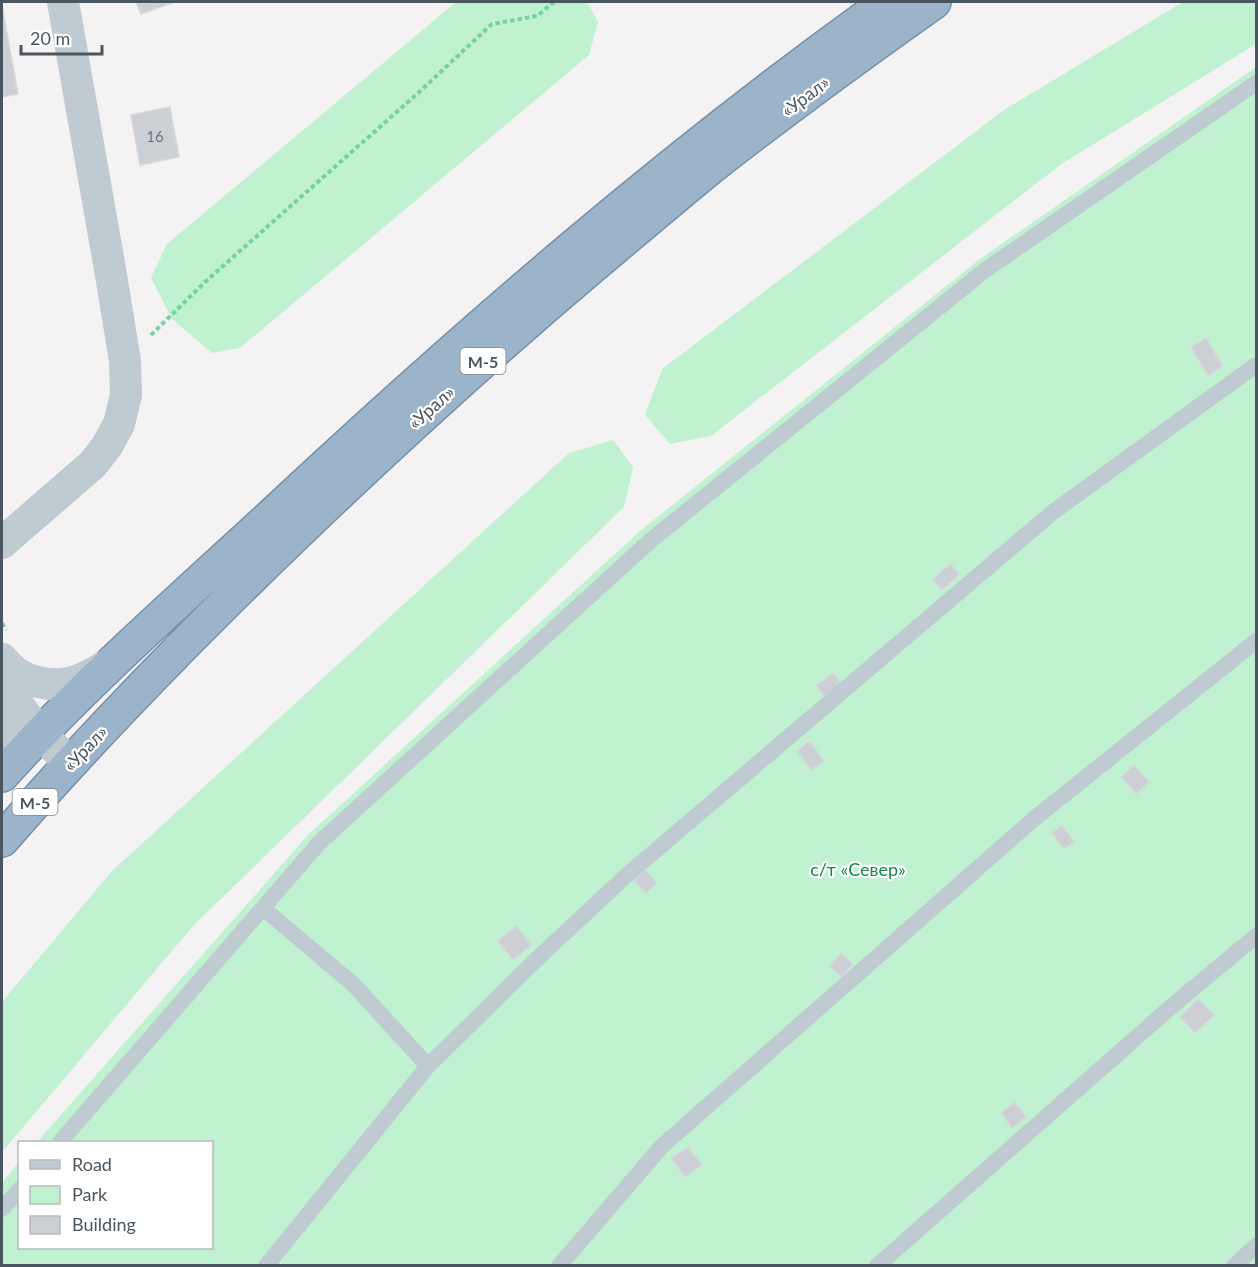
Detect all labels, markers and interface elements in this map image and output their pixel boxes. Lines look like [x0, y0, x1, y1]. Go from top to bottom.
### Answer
scale bar [21, 18, 102, 56]
text: 20 m [30, 27, 70, 49]
street label: «Урал» [777, 71, 833, 121]
house number: 16 [146, 127, 164, 145]
road number: М-5 [460, 348, 506, 374]
street label: «Урал» [403, 381, 459, 433]
street label: «Урал» [58, 721, 112, 775]
road number: М-5 [12, 789, 57, 815]
park label: с/т «Север» [810, 858, 906, 880]
legend [18, 1141, 213, 1249]
text: Road [72, 1153, 112, 1175]
text: Park [72, 1183, 108, 1205]
text: Building [72, 1213, 136, 1235]

